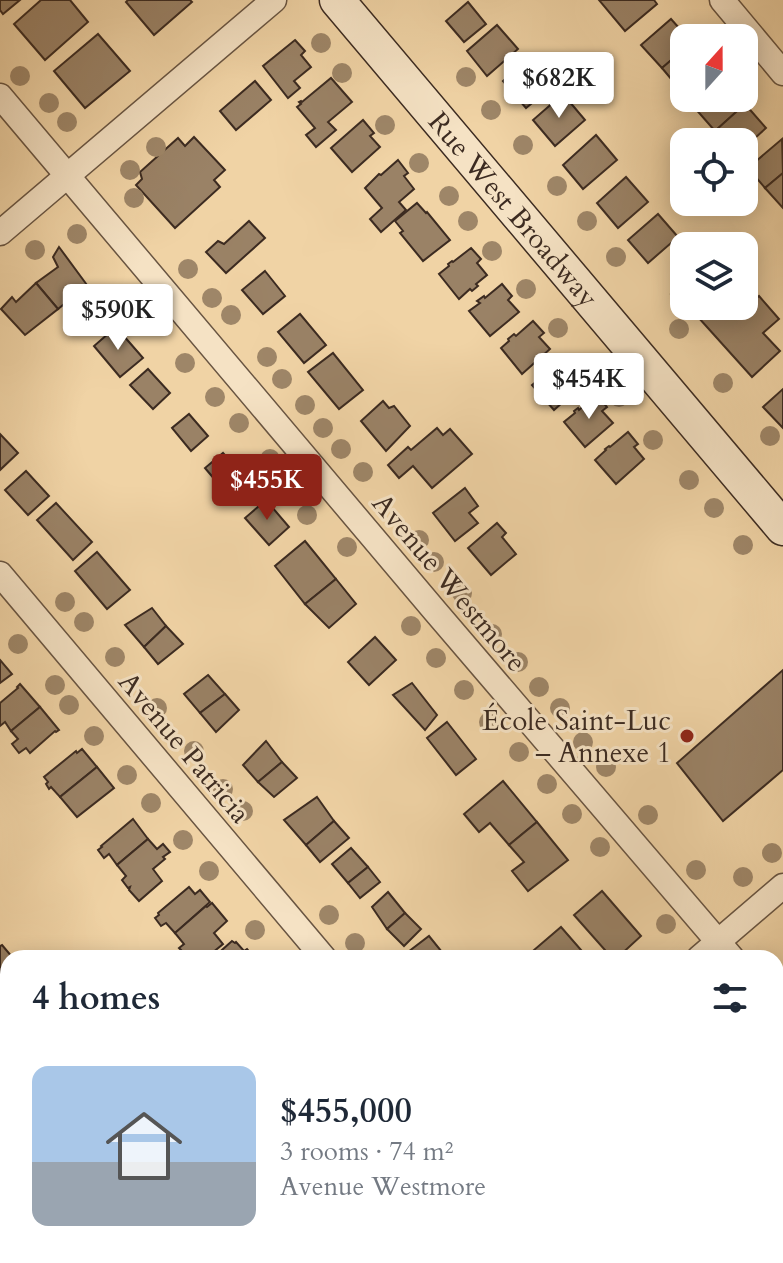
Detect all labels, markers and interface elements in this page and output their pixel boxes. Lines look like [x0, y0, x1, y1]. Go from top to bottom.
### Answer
north arrow [670, 24, 758, 112]
map controls [670, 24, 758, 320]
pin: $682K [503, 52, 615, 120]
text: $682K [522, 60, 596, 95]
street label: Rue West Broadway [419, 104, 607, 316]
button: locate [670, 128, 758, 216]
button: layers [670, 232, 758, 320]
pin: $590K [62, 284, 174, 352]
text: $590K [81, 292, 155, 327]
pin: $454K [533, 353, 645, 421]
text: $454K [552, 361, 626, 396]
pin: $455K [211, 454, 323, 522]
text: $455K [230, 462, 304, 497]
street label: Avenue Westmore [363, 485, 535, 680]
street label: Avenue Patricia [110, 664, 259, 831]
place label: École Saint-Luc – Annexe 1 [482, 702, 671, 772]
marker: École Saint-Luc – Annexe 1 [678, 727, 696, 745]
text: 4 homes [32, 975, 160, 1021]
icon: filters [708, 976, 752, 1020]
text: $455,000 [280, 1088, 412, 1134]
icon: home [96, 1098, 192, 1194]
text: 3 rooms · 74 m² [280, 1134, 453, 1169]
text: Avenue Westmore [280, 1169, 486, 1204]

